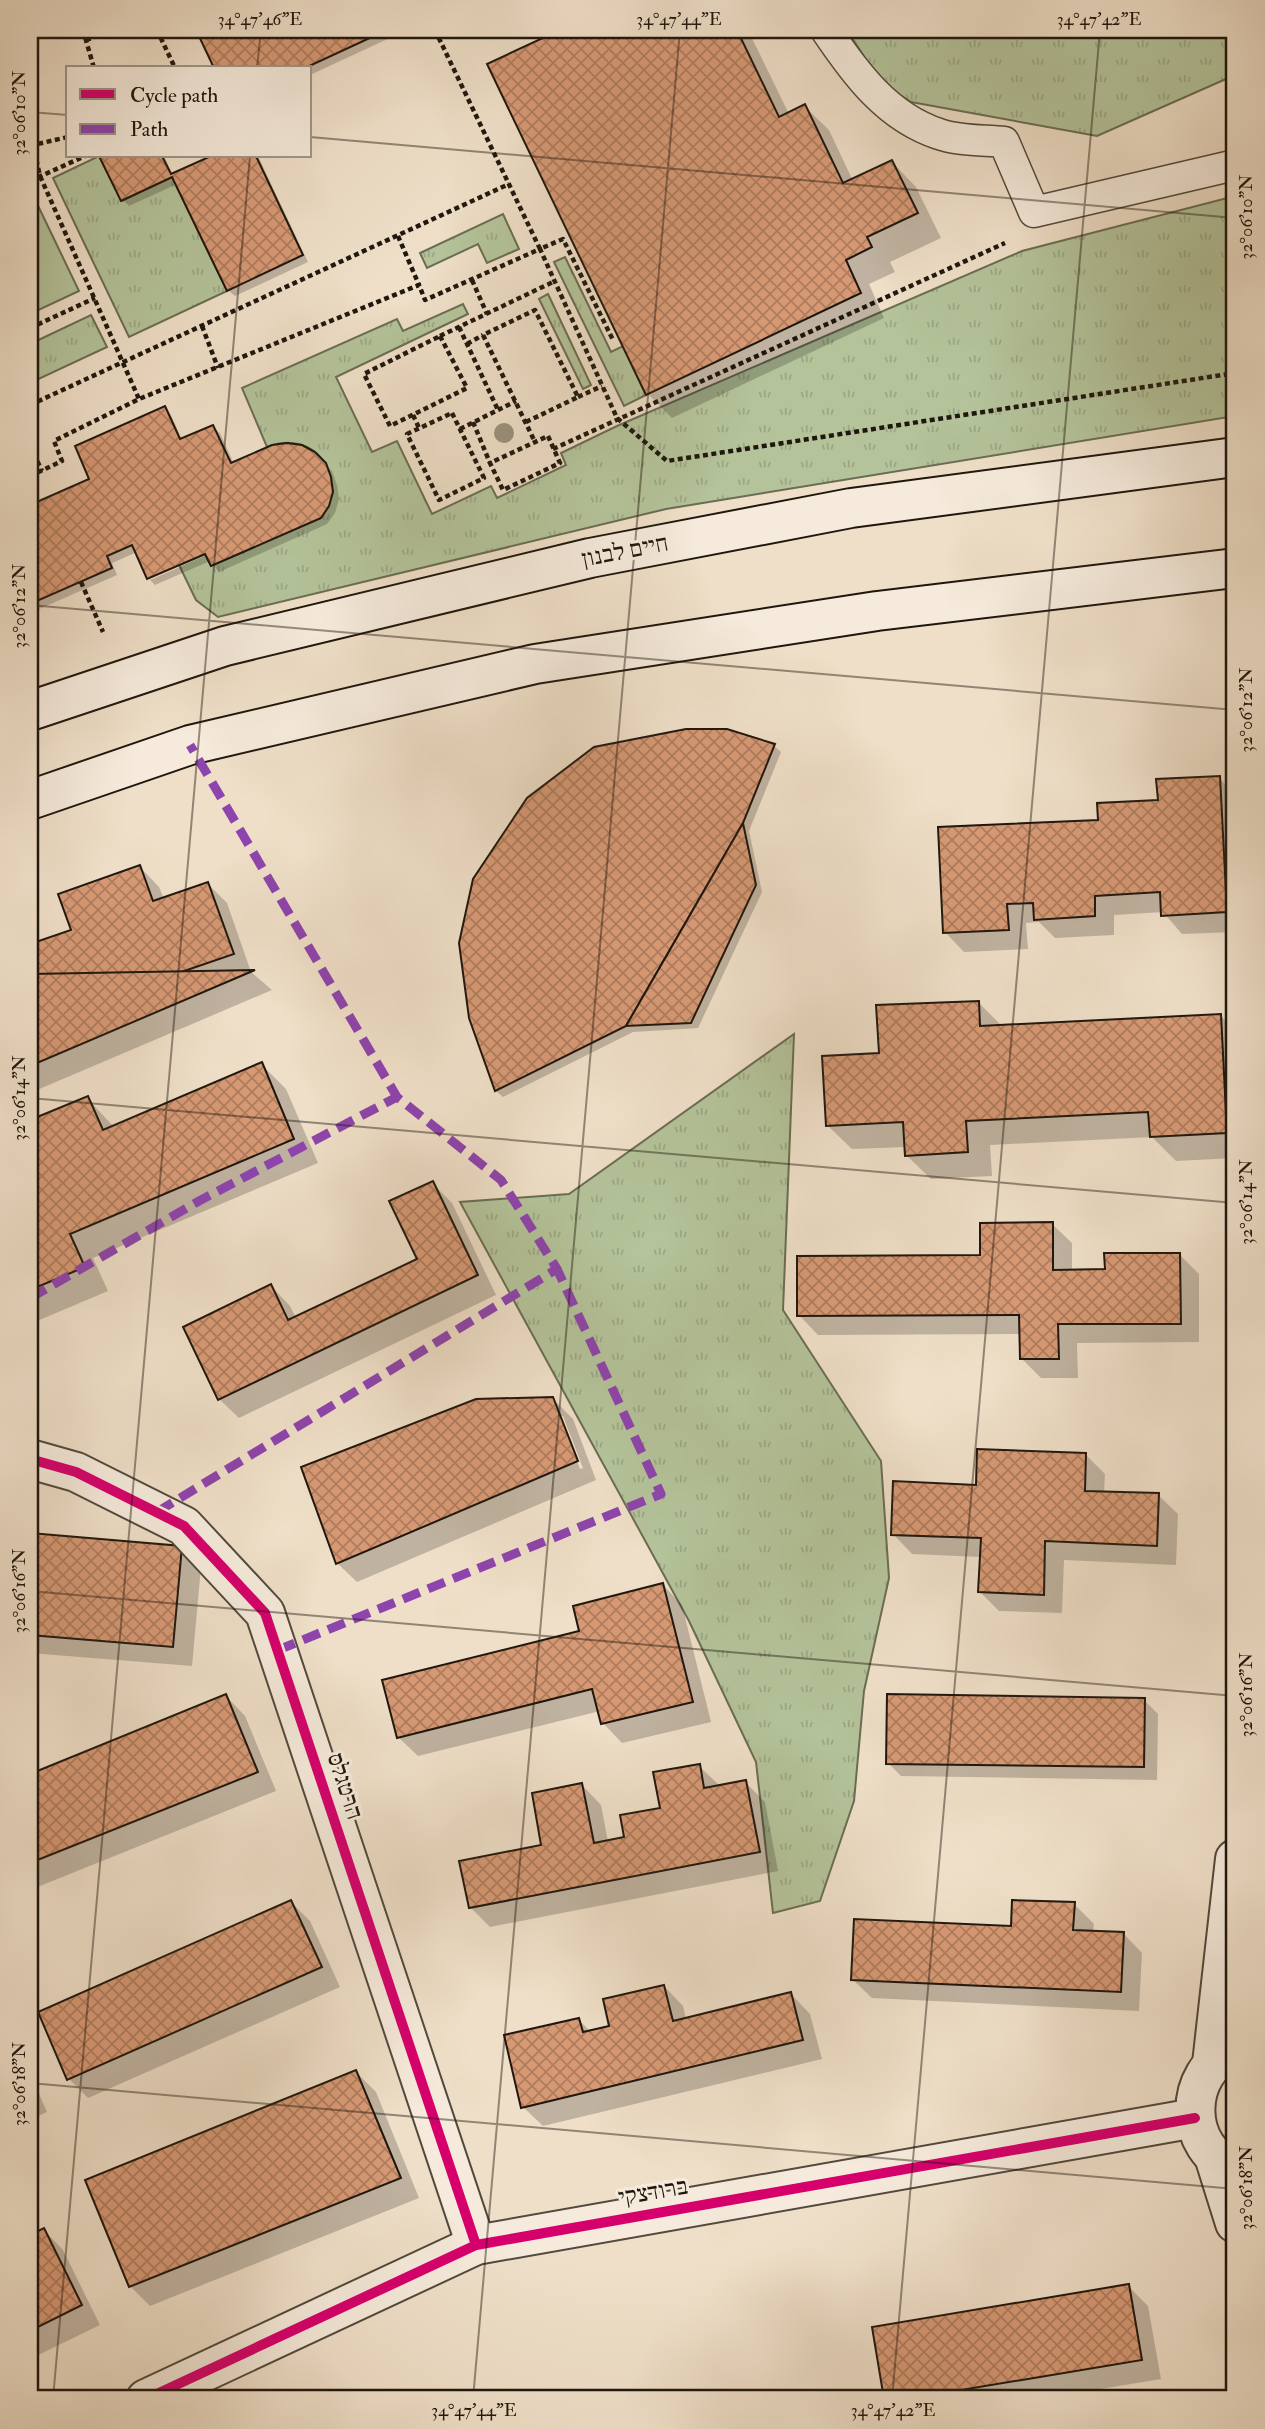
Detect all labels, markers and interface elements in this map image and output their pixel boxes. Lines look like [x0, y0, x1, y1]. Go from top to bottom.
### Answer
text: 34°47'46"E [218, 8, 302, 31]
text: 34°47'44"E [636, 8, 722, 31]
text: 34°47'42"E [1057, 8, 1141, 31]
legend [66, 66, 312, 158]
text: 32°06'10"N [8, 71, 31, 155]
text: Cycle path [130, 82, 218, 109]
text: Path [130, 116, 168, 143]
text: 32°06'10"N [1235, 175, 1258, 259]
street label: חיים לבנון [579, 527, 671, 575]
text: 32°06'12"N [8, 564, 31, 648]
text: 32°06'12"N [1235, 668, 1258, 752]
text: 32°06'14"N [8, 1055, 31, 1141]
text: 32°06'14"N [1235, 1159, 1258, 1245]
text: 32°06'16"N [8, 1549, 31, 1633]
text: 32°06'16"N [1235, 1653, 1258, 1737]
street label: הרטגלס [320, 1749, 370, 1823]
text: 32°06'18"N [8, 2042, 31, 2126]
text: 32°06'18"N [1235, 2146, 1258, 2230]
street label: ברודצקי [616, 2171, 690, 2213]
text: 34°47'44"E [431, 2399, 517, 2422]
text: 34°47'42"E [851, 2399, 935, 2422]

